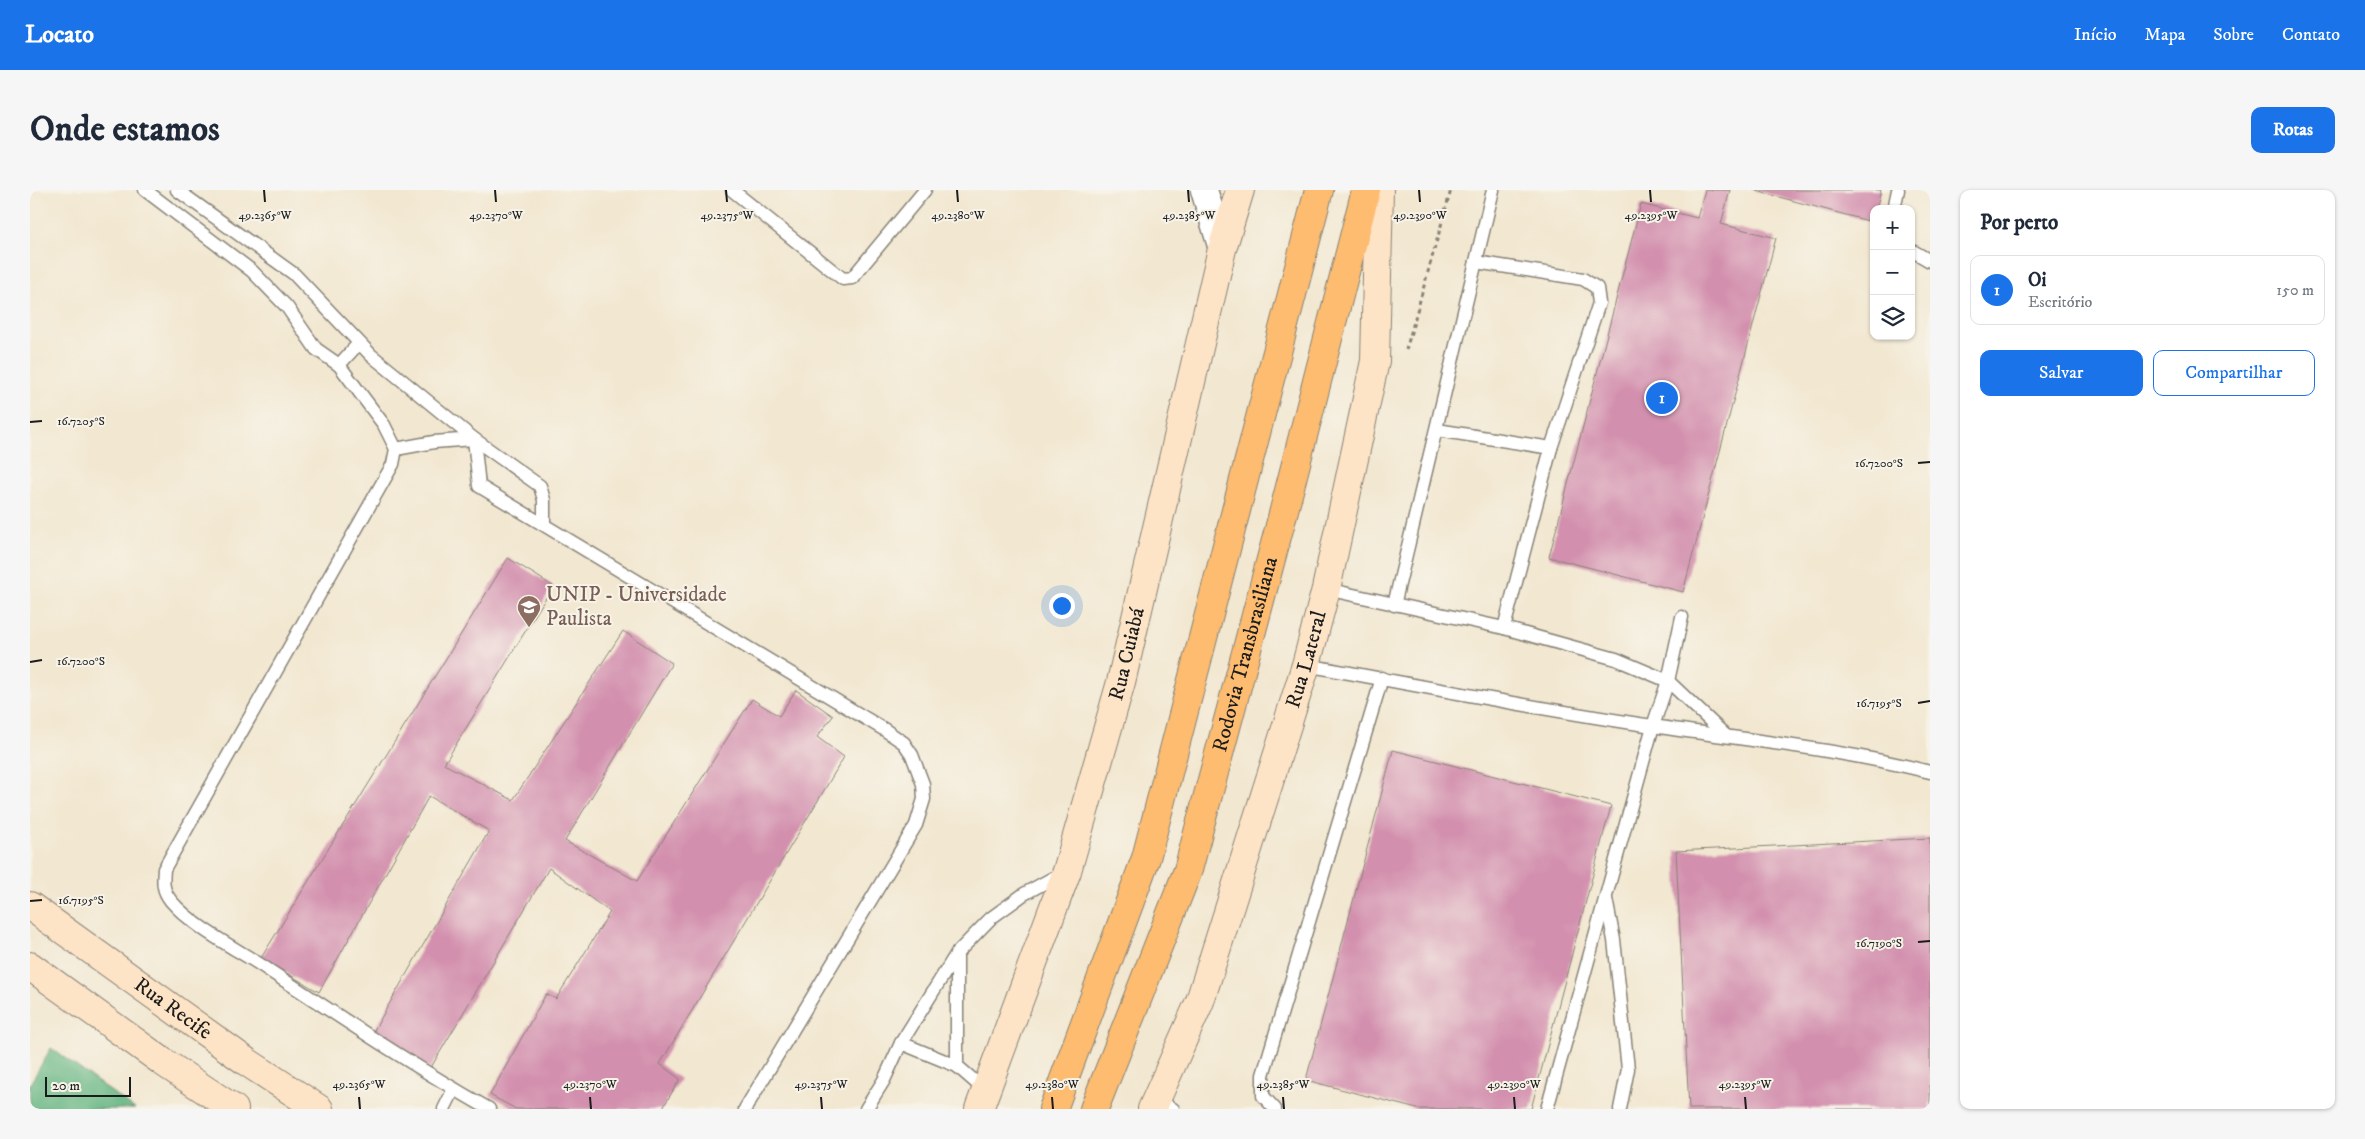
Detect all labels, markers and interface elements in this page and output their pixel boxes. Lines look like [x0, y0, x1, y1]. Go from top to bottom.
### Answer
text: Locato [25, 20, 94, 50]
text: Início [2074, 24, 2117, 46]
text: Mapa [2145, 24, 2185, 46]
text: Sobre [2213, 24, 2254, 46]
text: Contato [2282, 24, 2340, 46]
button: Rotas [2251, 107, 2335, 153]
text: Onde estamos [30, 108, 220, 152]
map controls [1870, 205, 1915, 340]
button: + [1870, 205, 1915, 250]
text: 49.2365°W [238, 208, 293, 223]
text: 49.2370°W [469, 208, 524, 223]
text: 49.2375°W [700, 208, 755, 223]
text: 49.2380°W [931, 208, 986, 223]
text: 49.2385°W [1163, 208, 1216, 223]
text: 49.2390°W [1393, 208, 1448, 223]
text: 49.2395°W [1625, 208, 1678, 223]
text: Por perto [1980, 210, 2058, 236]
button: − [1870, 250, 1915, 295]
text: Oi [2028, 269, 2046, 292]
text: 1 [1994, 280, 2000, 300]
text: 150 m [2276, 280, 2314, 300]
text: Escritório [2028, 292, 2092, 312]
button: layers [1870, 295, 1915, 340]
button: Salvar [1980, 350, 2143, 396]
button: Compartilhar [2153, 350, 2315, 396]
pin: 1 [1646, 379, 1678, 417]
text: 16.7205°S [57, 414, 105, 429]
text: 16.7200°S [1855, 456, 1903, 471]
street label: Rodovia Transbrasiliana [1207, 554, 1284, 755]
place label: UNIP - Universidade Paulista [546, 582, 727, 632]
your location [1049, 593, 1075, 619]
school or university icon: UNIP - Universidade Paulista [516, 594, 542, 628]
street label: Rua Cuiabá [1103, 605, 1151, 704]
street label: Rua Lateral [1280, 607, 1333, 711]
text: 16.7200°S [57, 654, 105, 669]
text: 16.7195°S [1856, 696, 1902, 711]
text: 16.7195°S [58, 893, 104, 908]
text: 16.7190°S [1856, 936, 1902, 951]
street label: Rua Recife [129, 972, 217, 1046]
scale bar [45, 1074, 131, 1097]
text: 20 m [52, 1077, 80, 1095]
text: 49.2365°W [332, 1077, 387, 1092]
text: 49.2370°W [563, 1077, 618, 1092]
text: 49.2375°W [794, 1077, 849, 1092]
text: 49.2380°W [1025, 1077, 1080, 1092]
text: 49.2385°W [1257, 1077, 1310, 1092]
text: 49.2390°W [1487, 1077, 1542, 1092]
text: 49.2395°W [1719, 1077, 1772, 1092]

